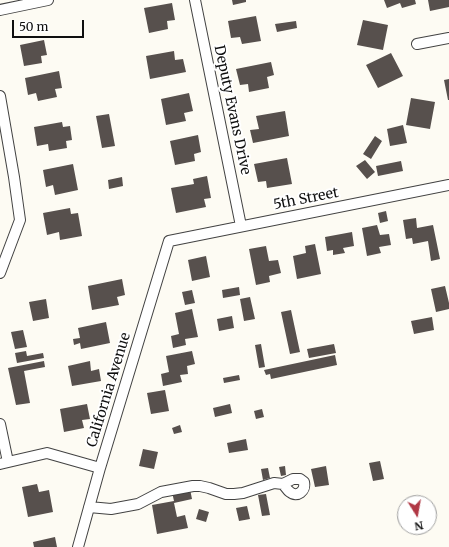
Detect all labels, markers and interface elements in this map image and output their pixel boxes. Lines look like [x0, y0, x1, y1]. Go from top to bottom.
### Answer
scale bar [14, 12, 86, 38]
text: 50 m [19, 19, 48, 34]
street label: Deputy Evans Drive [210, 44, 254, 176]
street label: 5th Street [272, 184, 340, 214]
street label: California Avenue [84, 331, 134, 449]
north arrow [397, 495, 437, 535]
text: N [413, 518, 425, 533]

